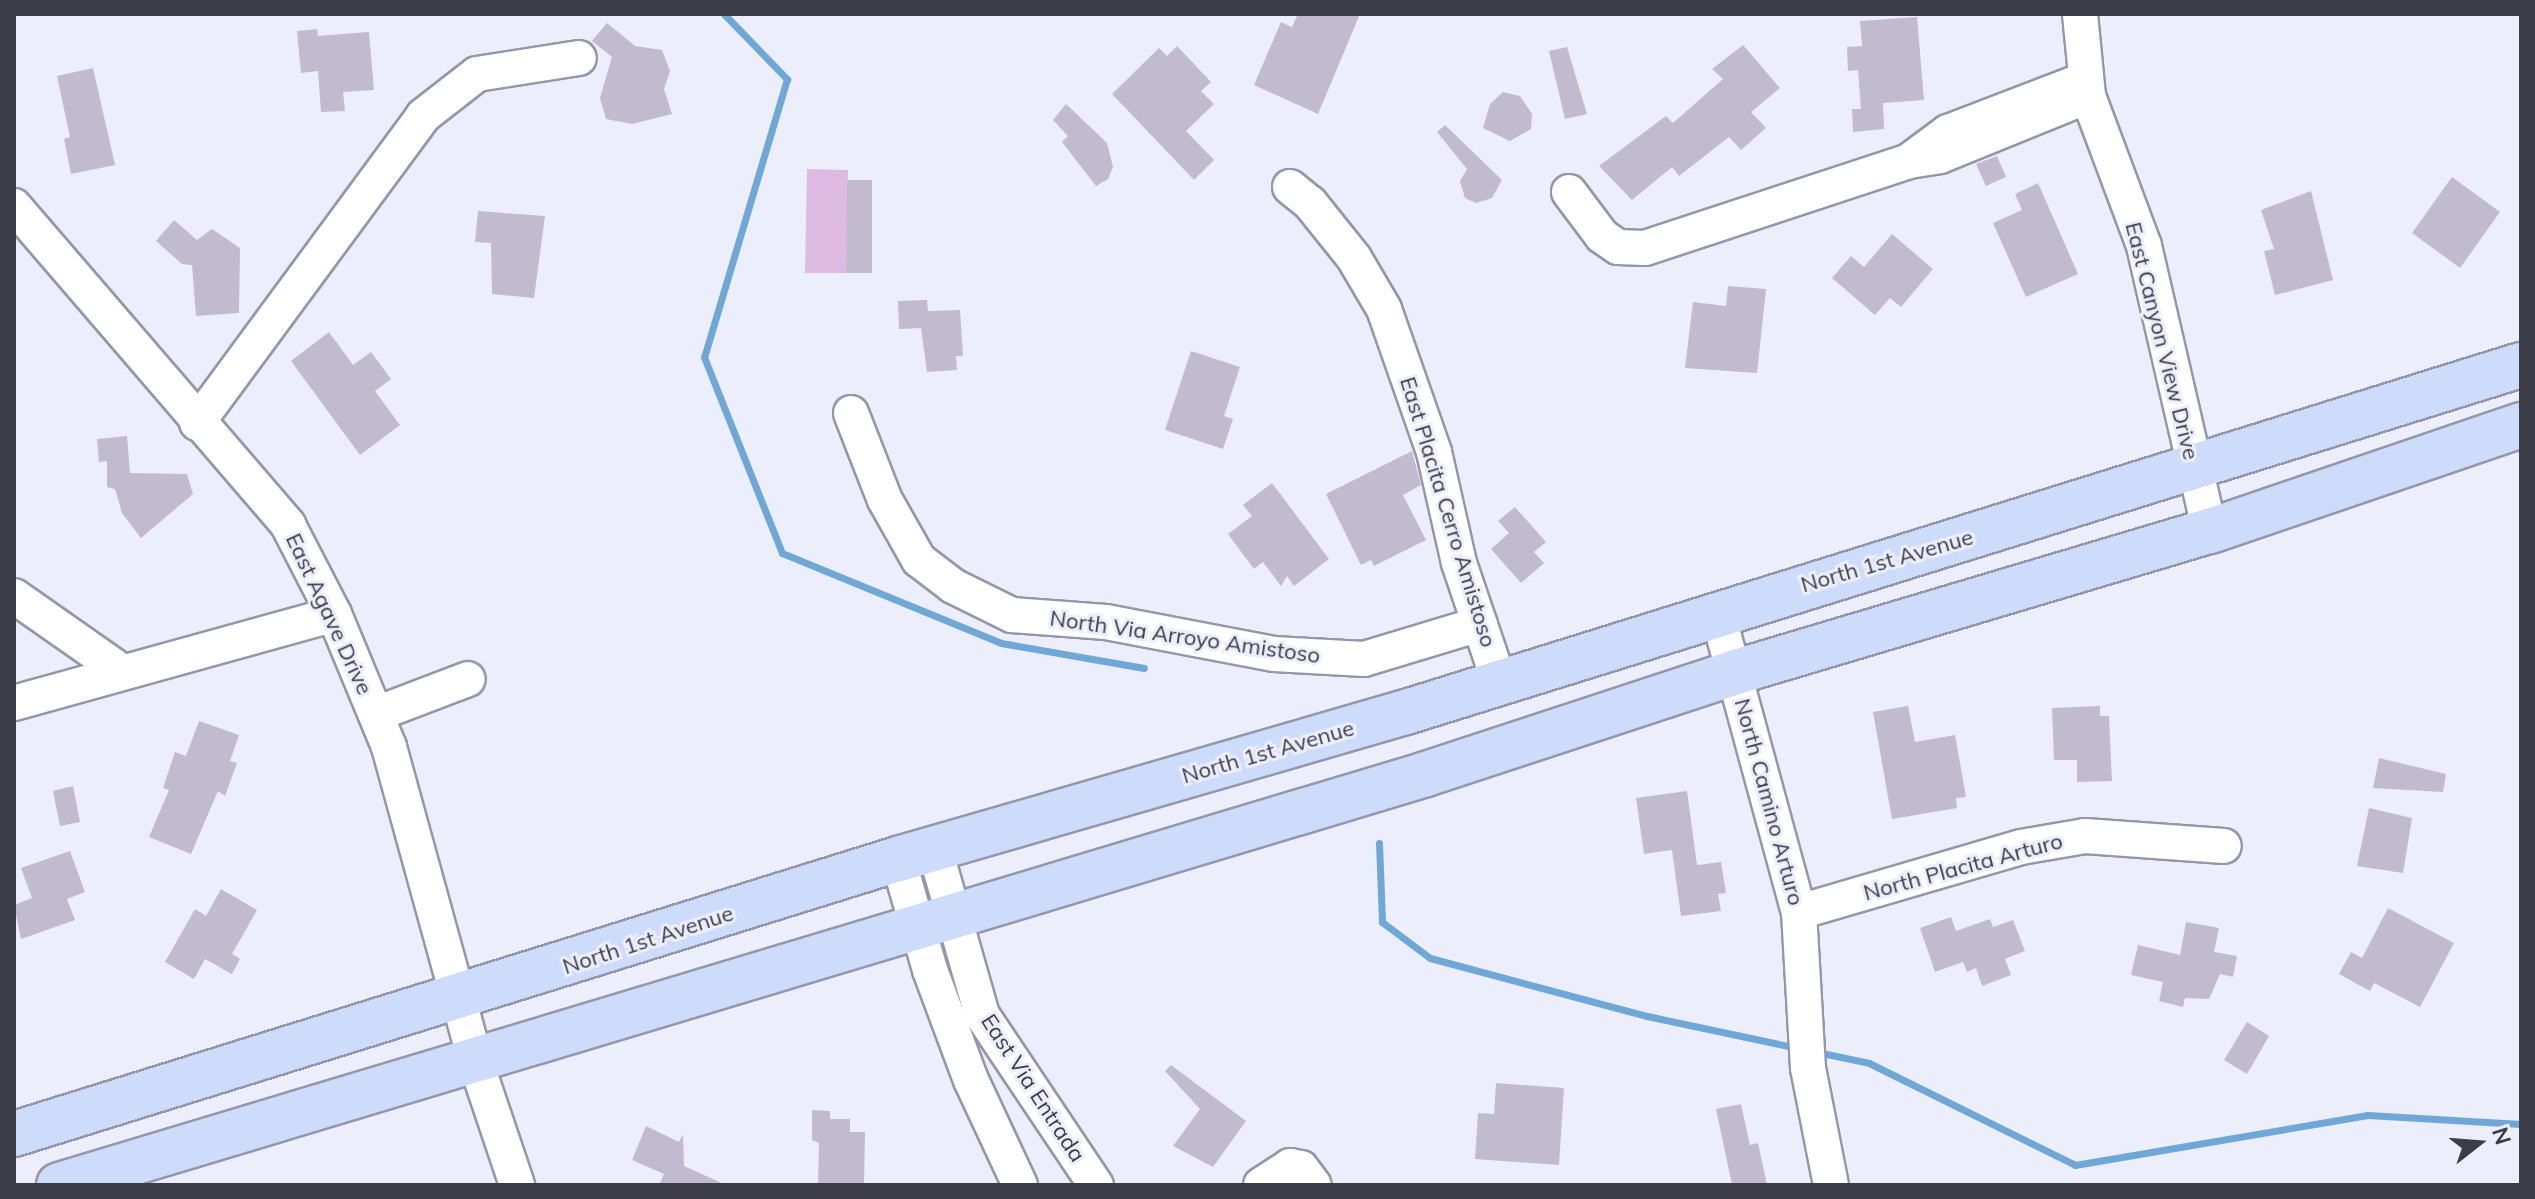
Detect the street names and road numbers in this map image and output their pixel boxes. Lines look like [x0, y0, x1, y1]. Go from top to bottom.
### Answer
street label: East Canyon View Drive [2120, 219, 2204, 463]
street label: East Placita Cerro Amistoso [1394, 374, 1502, 650]
street label: North 1st Avenue [1798, 524, 1976, 598]
street label: East Agave Drive [280, 529, 378, 699]
street label: North Via Arroyo Amistoso [1048, 605, 1322, 669]
street label: North Camino Arturo [1729, 696, 1809, 908]
street label: North 1st Avenue [1179, 715, 1357, 789]
street label: North Placita Arturo [1861, 828, 2065, 906]
street label: North 1st Avenue [559, 900, 737, 980]
street label: East Via Entrada [975, 1009, 1091, 1167]

